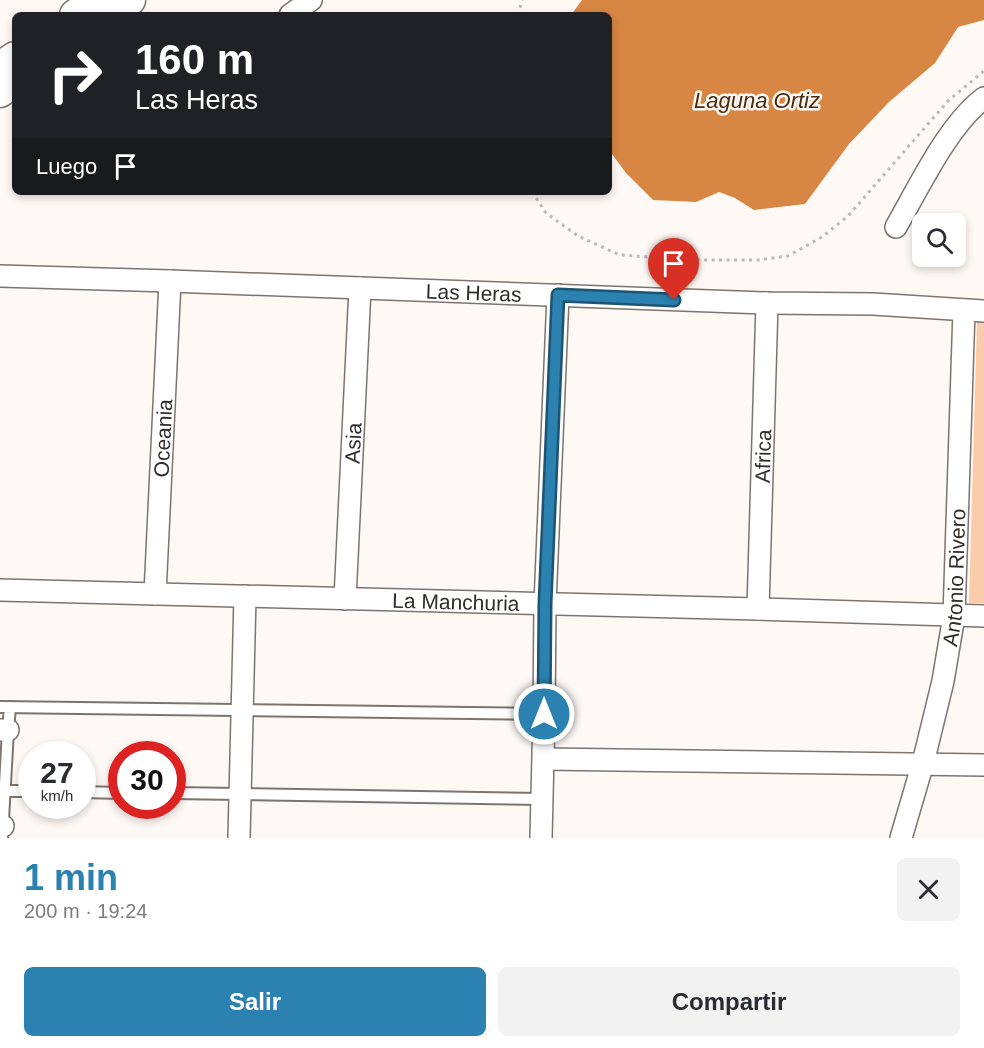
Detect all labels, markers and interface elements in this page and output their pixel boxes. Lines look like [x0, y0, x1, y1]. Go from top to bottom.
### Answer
icon: right [36, 36, 114, 114]
text: 160 m [135, 36, 254, 83]
text: Las Heras [135, 85, 258, 115]
water label: Laguna Ortiz [694, 88, 820, 113]
icon: arrive [109, 150, 142, 183]
text: Luego [36, 154, 97, 179]
map controls [912, 213, 966, 267]
button: search [912, 213, 966, 267]
pin [648, 238, 699, 300]
icon: arrive [657, 247, 690, 280]
street label: Las Heras [425, 279, 522, 305]
street label: Oceania [149, 398, 176, 478]
street label: Asia [340, 422, 365, 464]
street label: Africa [750, 429, 775, 483]
street label: Antonio Rivero [938, 508, 969, 648]
street label: La Manchuria [392, 588, 520, 615]
position arrow [512, 682, 576, 746]
speed limit sign: 30 [108, 741, 186, 819]
text: 27 [40, 756, 74, 789]
text: km/h [41, 787, 73, 804]
text: 1 min [24, 857, 118, 898]
button: close [897, 858, 960, 921]
text: 200 m · 19:24 [24, 900, 147, 922]
button: Salir [24, 967, 486, 1036]
button: Compartir [498, 967, 960, 1036]

